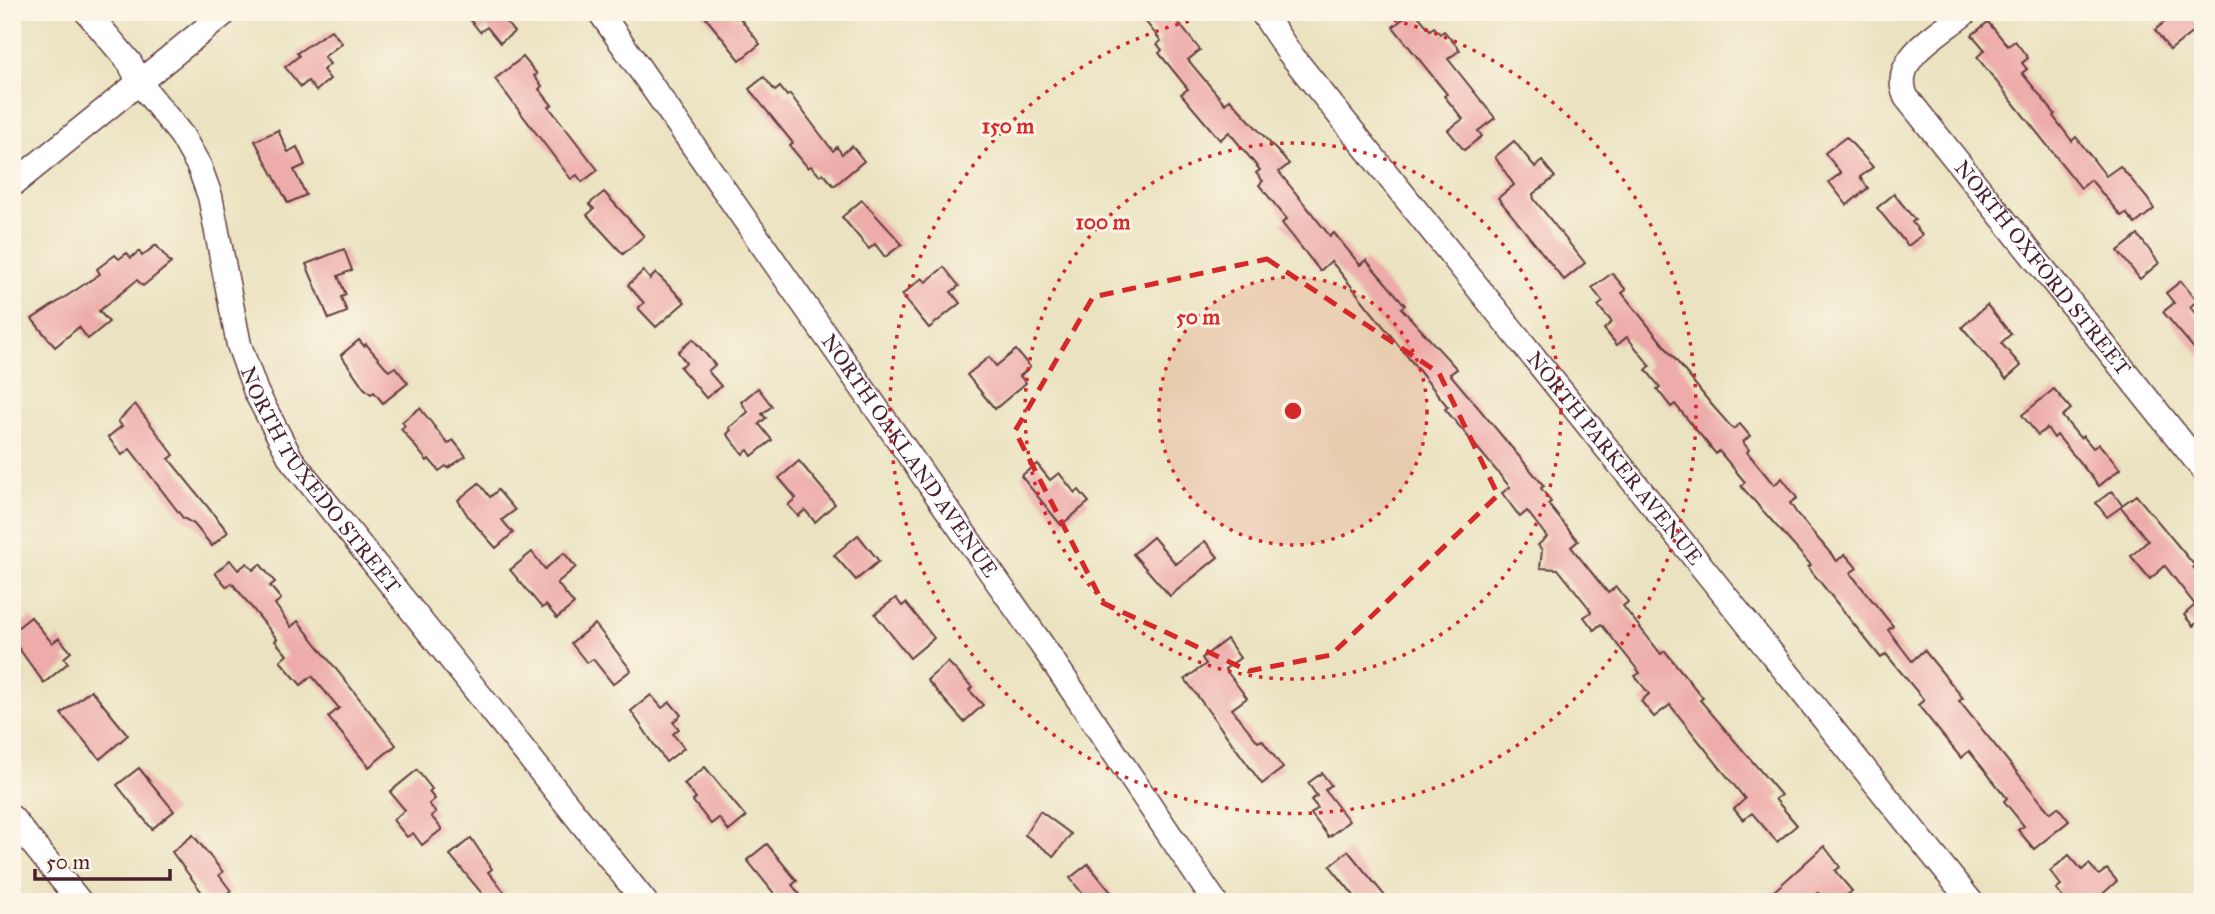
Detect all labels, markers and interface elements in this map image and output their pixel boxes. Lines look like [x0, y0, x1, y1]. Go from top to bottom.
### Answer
text: 150 m [982, 113, 1034, 139]
street label: NORTH OXFORD STREET [1949, 155, 2136, 381]
text: 100 m [1076, 209, 1131, 235]
text: 50 m [1176, 304, 1220, 330]
street label: NORTH OAKLAND AVENUE [816, 329, 1003, 582]
street label: NORTH PARKER AVENUE [1521, 346, 1708, 570]
street label: NORTH TUXEDO STREET [235, 363, 406, 599]
centre of rings [1281, 399, 1305, 423]
scale bar [35, 837, 170, 881]
text: 50 m [46, 849, 91, 875]

